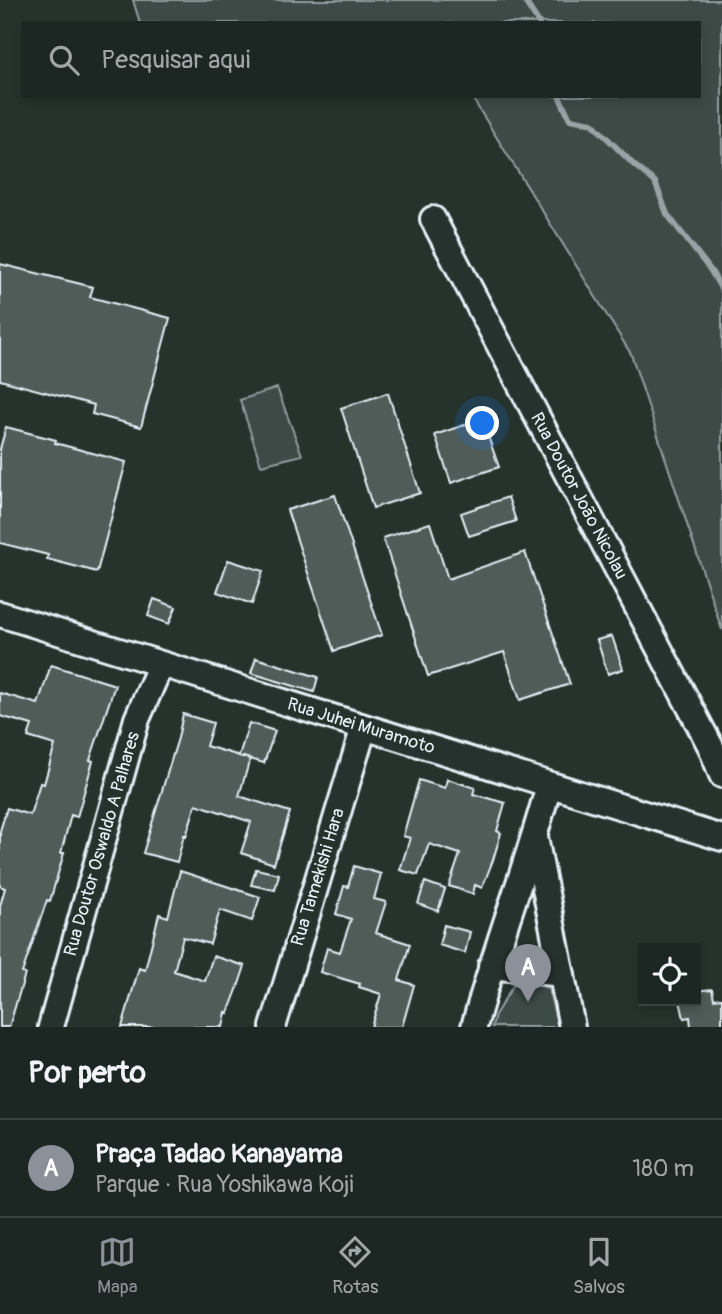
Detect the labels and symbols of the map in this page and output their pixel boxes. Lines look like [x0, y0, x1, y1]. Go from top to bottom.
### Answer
your location [465, 406, 499, 440]
street label: Rua Doutor João Nicolau [525, 409, 633, 583]
street label: Rua Juhei Muramoto [284, 693, 438, 759]
street label: Rua Doutor Oswaldo A Palhares [59, 729, 145, 959]
street label: Rua Tamekishi Hara [286, 805, 350, 949]
pin: A [505, 944, 551, 1002]

